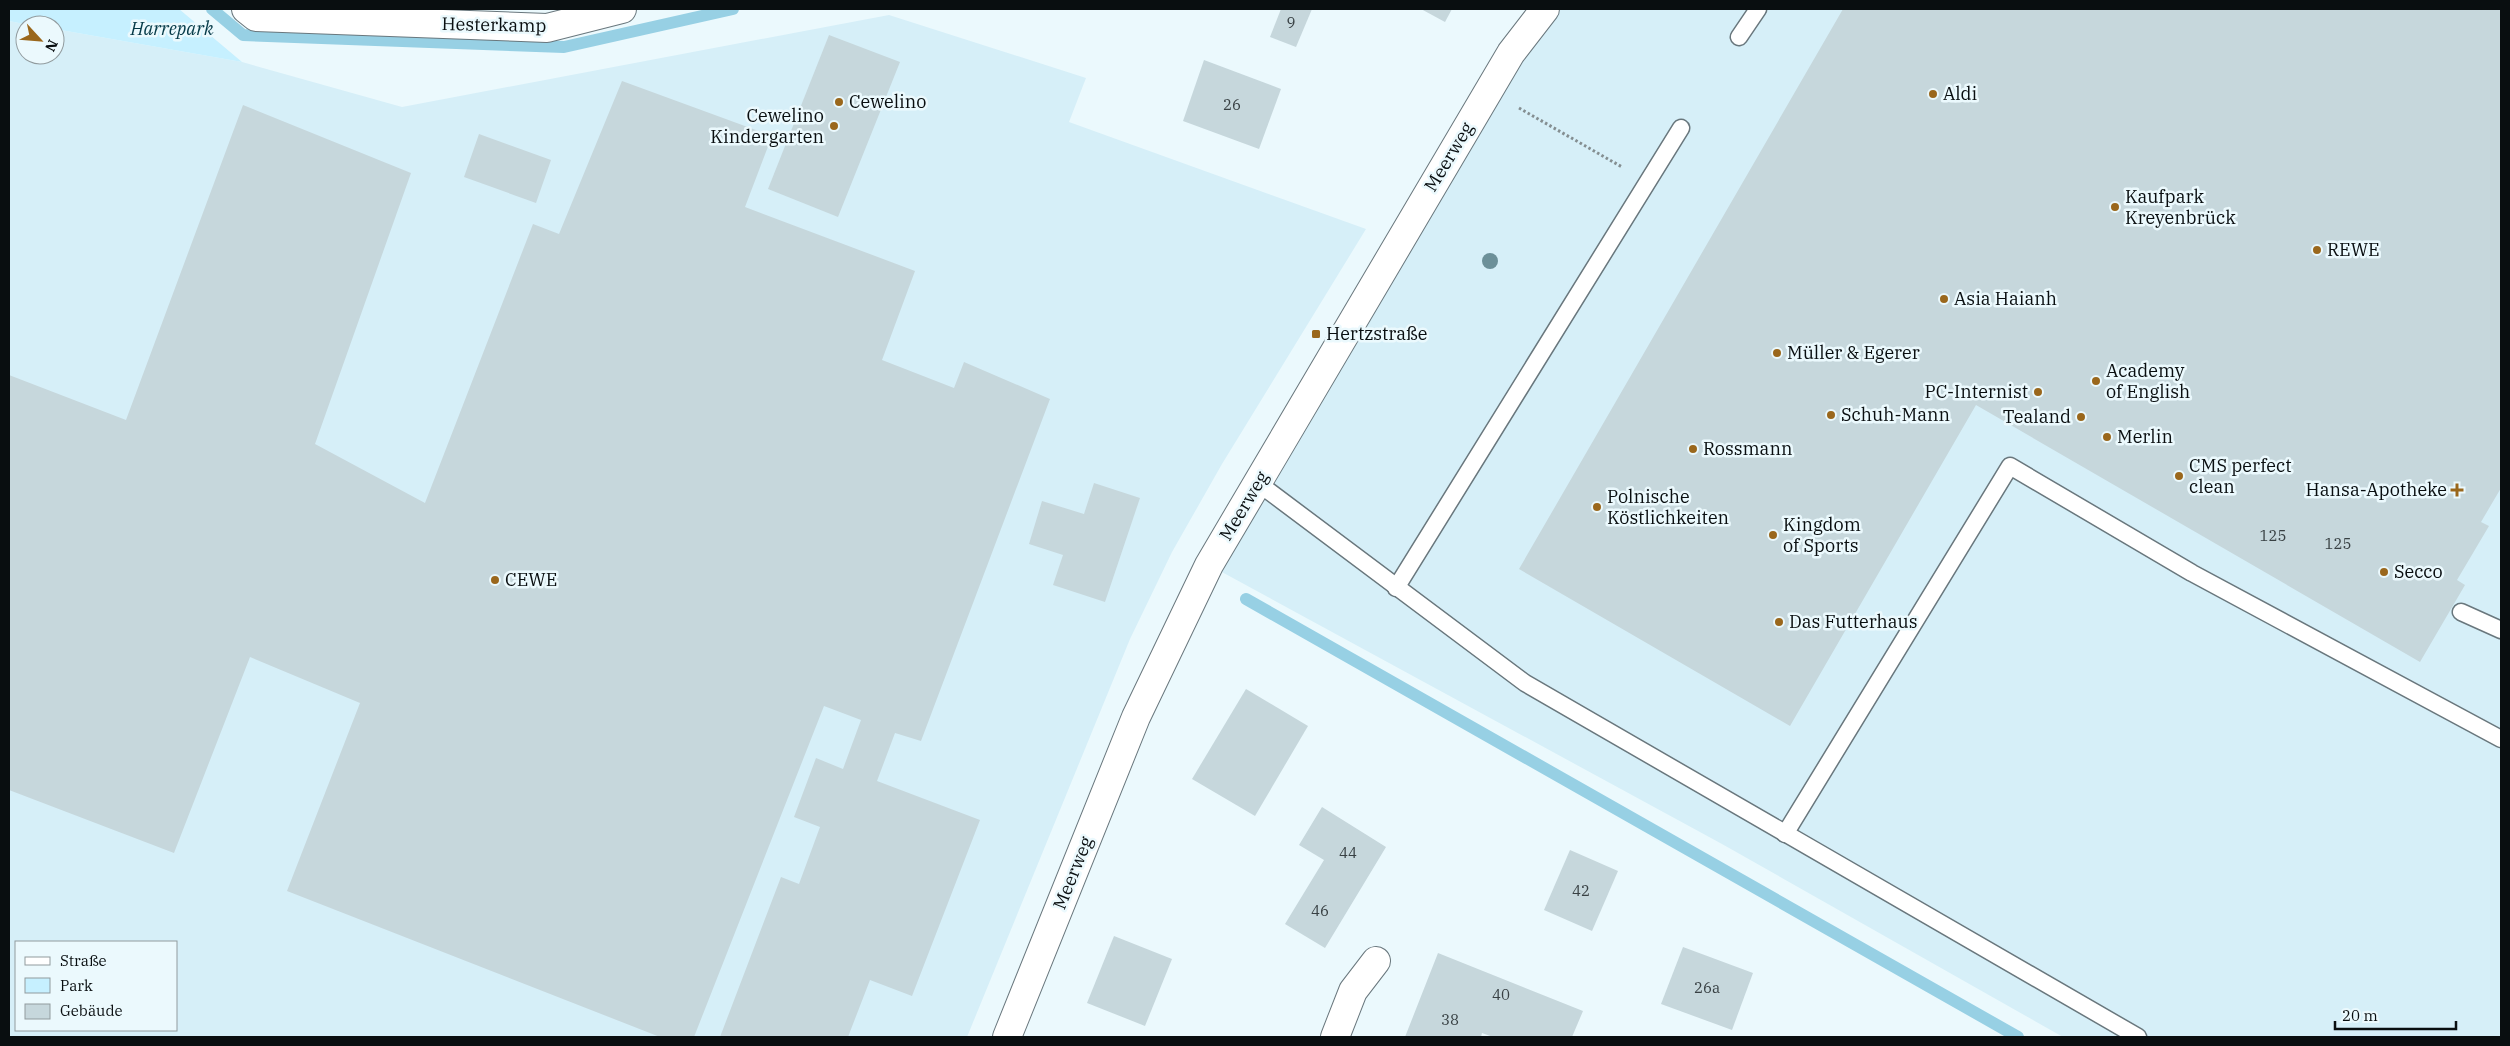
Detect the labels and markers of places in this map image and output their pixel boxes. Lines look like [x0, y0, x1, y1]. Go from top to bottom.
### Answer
place label: Aldi [1943, 82, 1978, 105]
marker: Aldi [1927, 88, 1939, 100]
place label: Cewelino [849, 90, 926, 113]
marker: Cewelino [833, 96, 845, 108]
place label: Cewelino Kindergarten [710, 104, 824, 148]
marker: Cewelino Kindergarten [828, 120, 840, 132]
place label: Kaufpark Kreyenbrück [2125, 185, 2236, 229]
marker: Kaufpark Kreyenbrück [2109, 201, 2121, 213]
place label: REWE [2327, 238, 2380, 261]
marker: REWE [2311, 244, 2323, 256]
place label: Asia Haianh [1954, 287, 2057, 310]
marker: Asia Haianh [1938, 293, 1950, 305]
place label: Hertzstraße [1326, 322, 1427, 345]
marker: Hertzstraße [1310, 328, 1322, 340]
place label: Müller & Egerer [1787, 341, 1920, 364]
marker: Müller & Egerer [1771, 347, 1783, 359]
place label: Academy of English [2106, 359, 2190, 403]
marker: Academy of English [2090, 375, 2102, 387]
place label: PC-Internist [1924, 380, 2028, 403]
marker: PC-Internist [2032, 386, 2044, 398]
place label: Schuh-Mann [1841, 403, 1950, 426]
place label: Tealand [2003, 405, 2071, 428]
marker: Schuh-Mann [1825, 409, 1837, 421]
marker: Tealand [2075, 411, 2087, 423]
place label: Merlin [2117, 425, 2173, 448]
marker: Merlin [2101, 431, 2113, 443]
place label: Rossmann [1703, 437, 1792, 460]
marker: Rossmann [1687, 443, 1699, 455]
place label: CMS perfect clean [2189, 454, 2292, 498]
marker: CMS perfect clean [2173, 470, 2185, 482]
place label: Hansa-Apotheke [2306, 478, 2447, 501]
marker: Hansa-Apotheke [2451, 484, 2463, 496]
place label: Polnische Köstlichkeiten [1607, 485, 1729, 529]
marker: Polnische Köstlichkeiten [1591, 501, 1603, 513]
place label: Kingdom of Sports [1783, 513, 1861, 557]
marker: Kingdom of Sports [1767, 529, 1779, 541]
place label: Secco [2394, 560, 2443, 583]
marker: Secco [2378, 566, 2390, 578]
place label: CEWE [505, 568, 557, 591]
marker: CEWE [489, 574, 501, 586]
place label: Das Futterhaus [1789, 610, 1918, 633]
marker: Das Futterhaus [1773, 616, 1785, 628]

